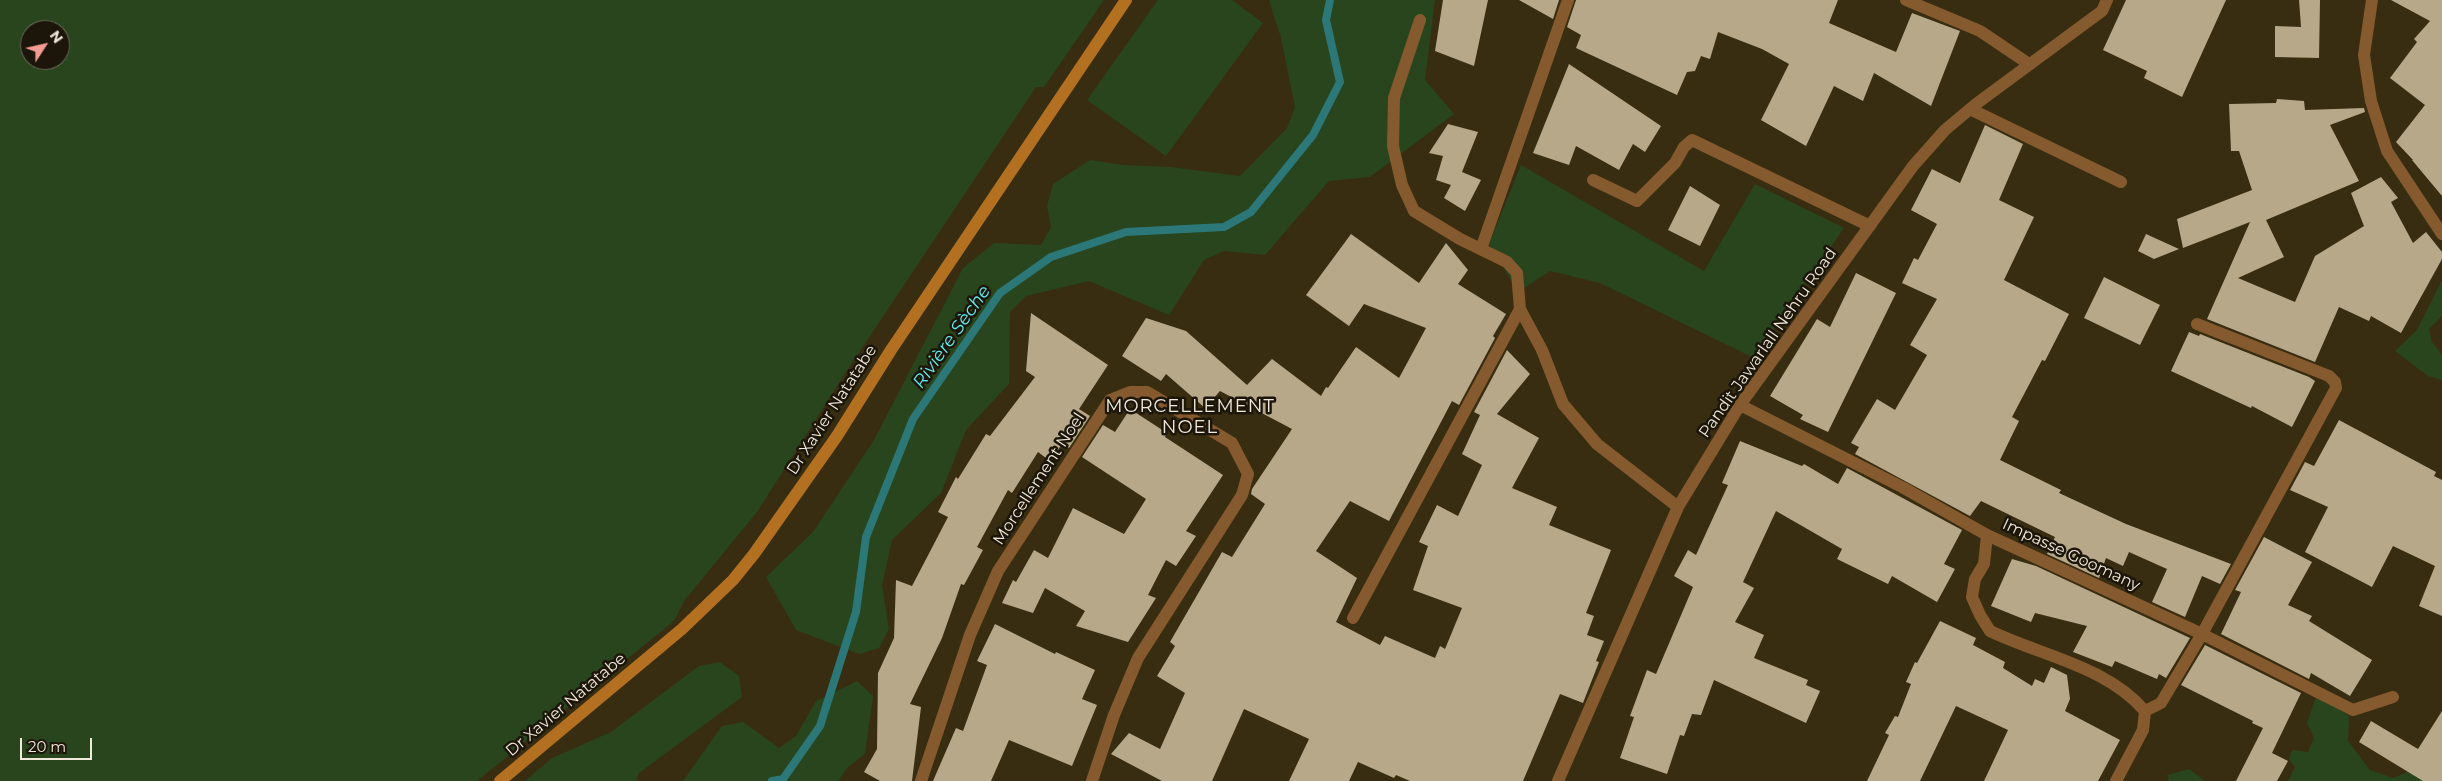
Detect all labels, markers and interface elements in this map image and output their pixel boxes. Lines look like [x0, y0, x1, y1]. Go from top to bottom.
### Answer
north arrow [20, 20, 70, 70]
text: N [46, 27, 67, 47]
street label: Pandit Jawarlall Nehru Road [1695, 244, 1841, 442]
water label: Rivière Sèche [908, 281, 996, 393]
street label: Dr Xavier Natatabe [783, 342, 881, 478]
district label: MORCELLEMENT NOEL [1104, 396, 1276, 438]
street label: Morcellement Noel [989, 409, 1089, 549]
street label: Impasse Goomany [1999, 515, 2143, 595]
street label: Dr Xavier Natatabe [502, 649, 630, 761]
scale bar [22, 728, 95, 760]
text: 20 m [28, 737, 66, 756]

